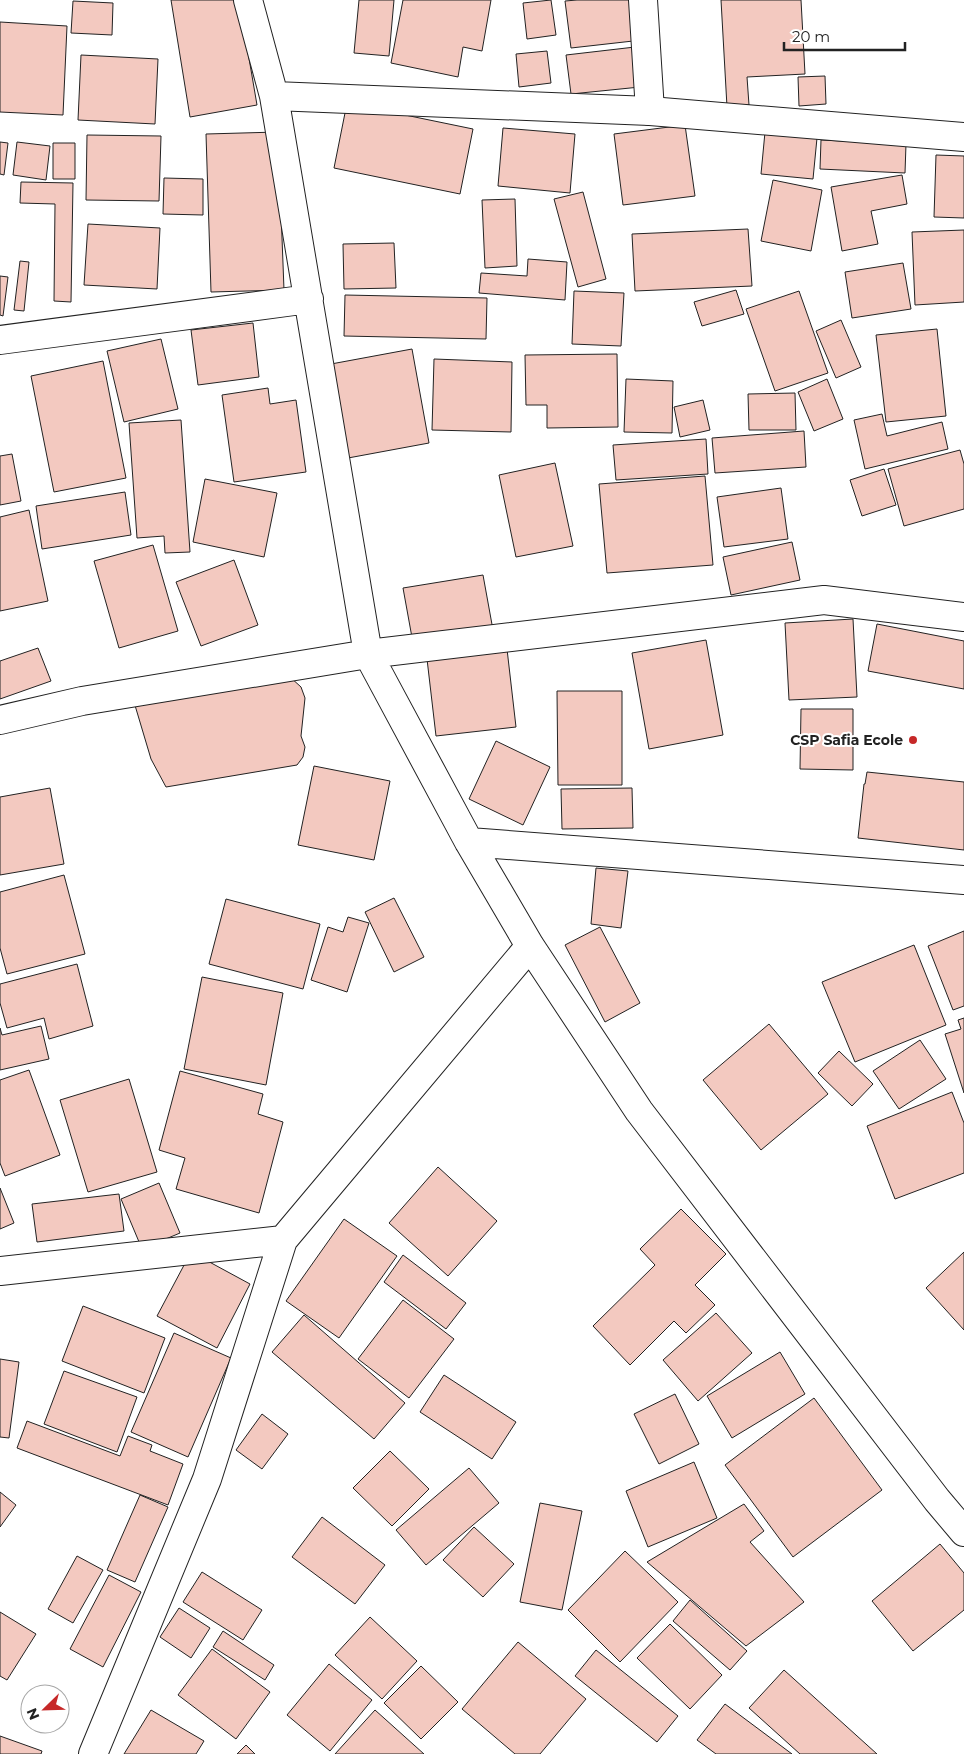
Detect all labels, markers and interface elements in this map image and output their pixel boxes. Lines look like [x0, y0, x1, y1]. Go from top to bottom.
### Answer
scale bar [784, 20, 905, 52]
text: 20 m [792, 27, 830, 46]
place label: CSP Safia Ecole [790, 731, 903, 749]
marker: CSP Safia Ecole [907, 734, 919, 746]
north arrow [20, 1684, 70, 1734]
text: N [23, 1705, 44, 1723]

